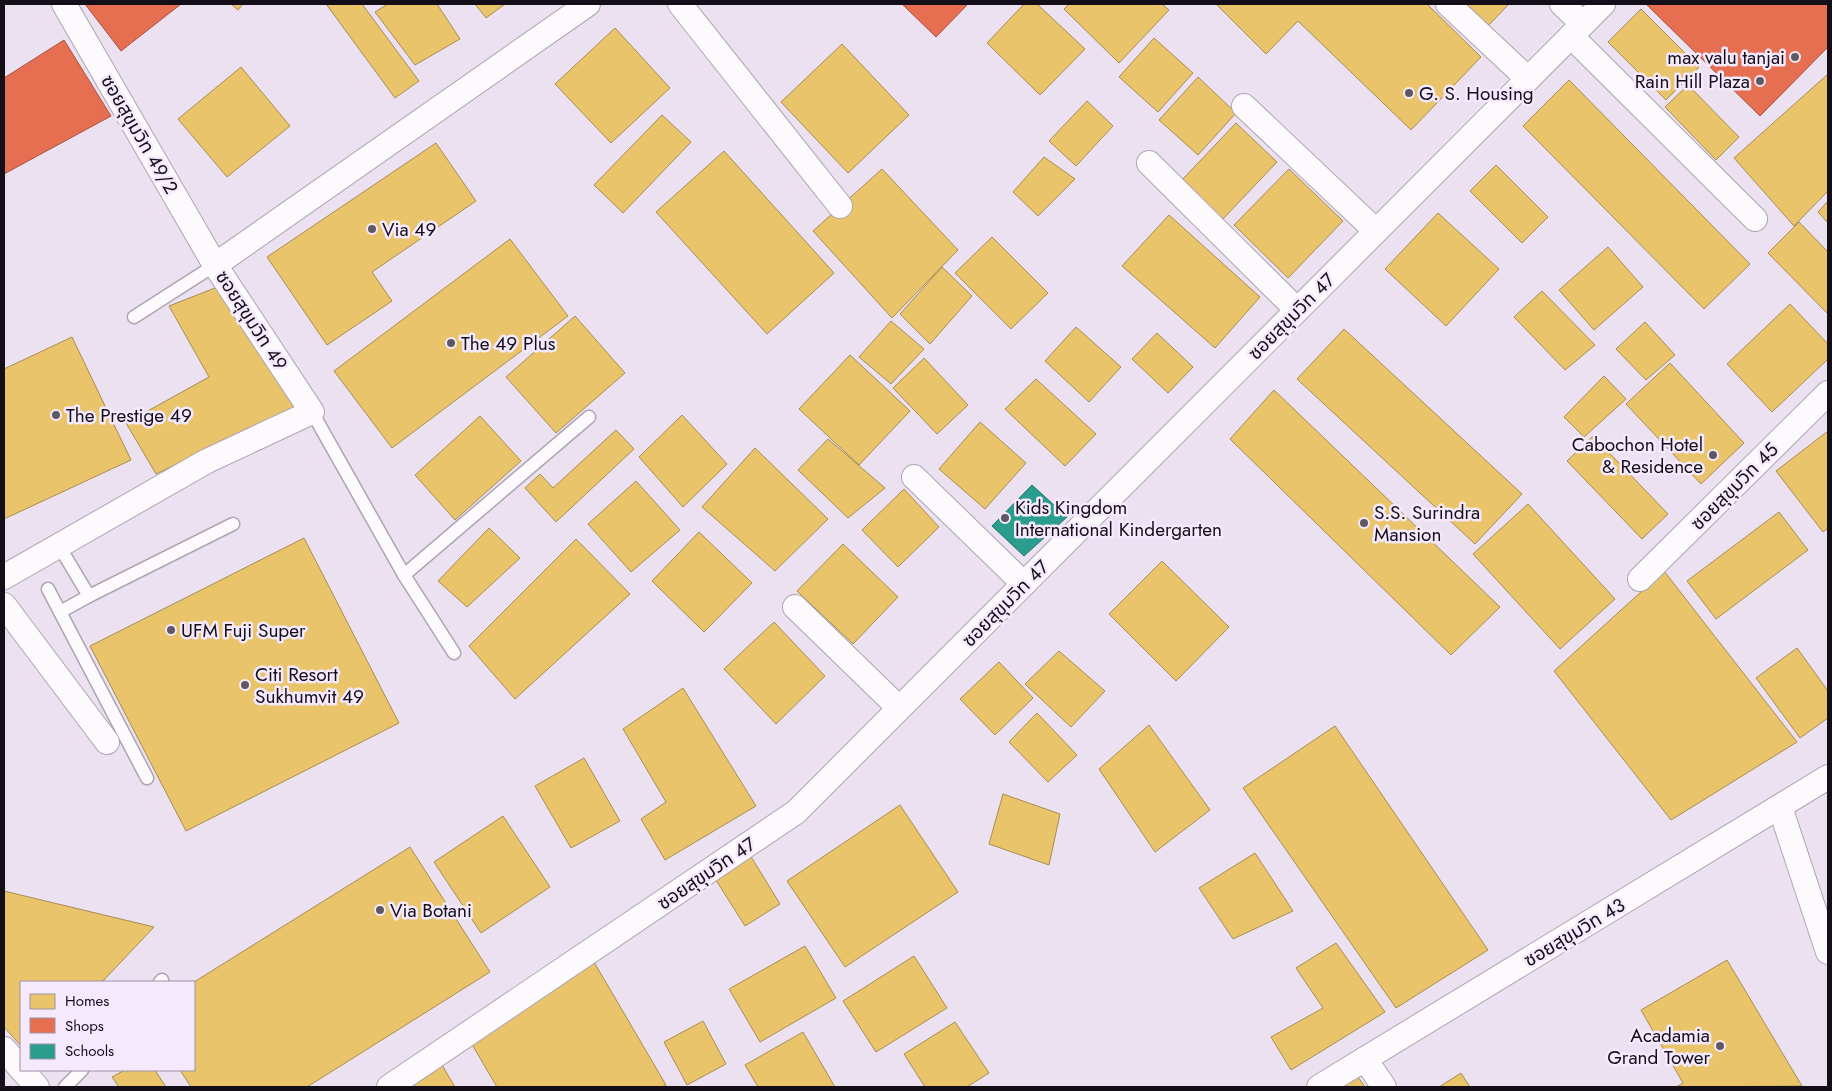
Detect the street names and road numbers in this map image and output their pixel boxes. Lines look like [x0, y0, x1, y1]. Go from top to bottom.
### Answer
street label: ซอยสุขุมวิท 49/2 [94, 70, 185, 199]
street label: ซอยสุขุมวิท 49 [209, 265, 294, 376]
street label: ซอยสุขุมวิท 47 [1242, 267, 1341, 366]
street label: ซอยสุขุมวิท 45 [1684, 436, 1784, 536]
street label: ซอยสุขุมวิท 47 [956, 554, 1055, 653]
street label: ซอยสุขุมวิท 47 [652, 831, 761, 916]
street label: ซอยสุขุมวิท 43 [1519, 892, 1630, 973]

